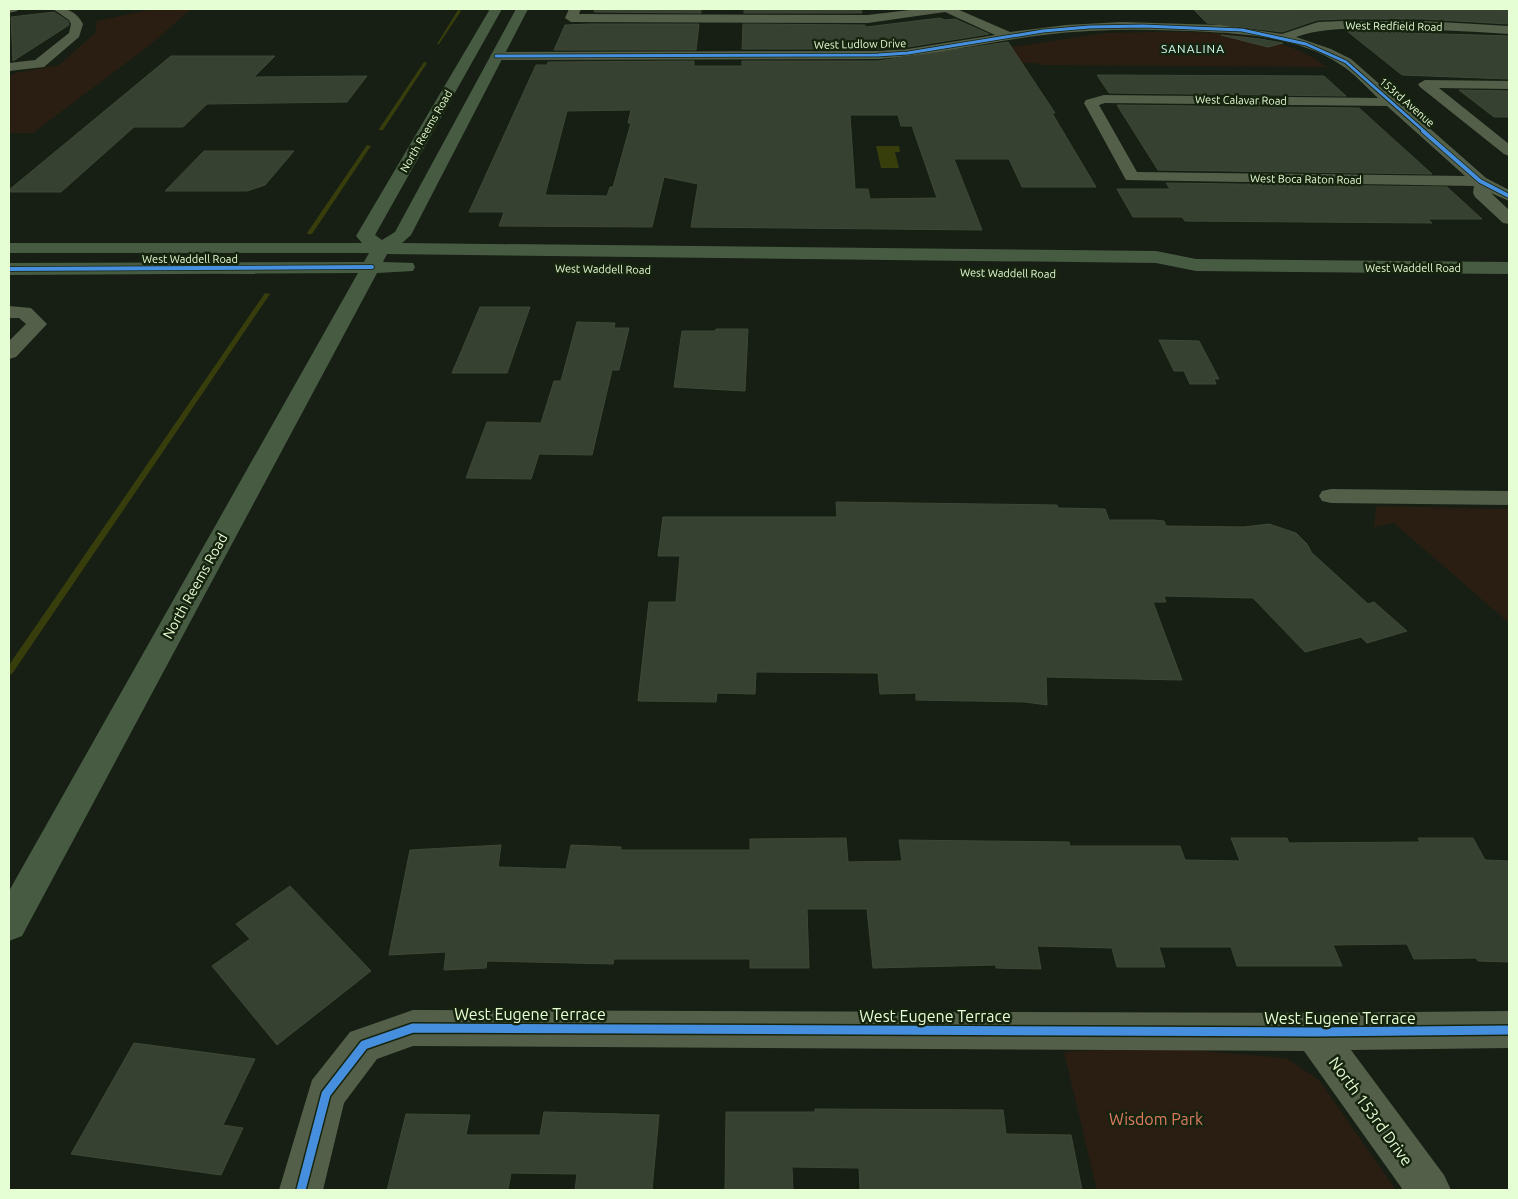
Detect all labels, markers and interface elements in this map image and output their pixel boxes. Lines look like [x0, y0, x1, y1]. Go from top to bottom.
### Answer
street label: West Redfield Road [1345, 19, 1443, 33]
street label: West Ludlow Drive [814, 37, 906, 51]
district label: SANALINA [1161, 42, 1225, 55]
street label: 153rd Avenue [1377, 75, 1437, 129]
street label: North Reems Road [398, 88, 454, 174]
street label: West Calavar Road [1195, 93, 1287, 107]
street label: West Boca Raton Road [1250, 172, 1362, 186]
street label: West Waddell Road [142, 253, 238, 265]
street label: West Waddell Road [555, 262, 651, 276]
street label: West Waddell Road [1365, 262, 1461, 274]
street label: West Waddell Road [960, 266, 1056, 280]
street label: North Reems Road [159, 531, 231, 641]
street label: West Eugene Terrace [454, 1005, 606, 1023]
street label: West Eugene Terrace [859, 1007, 1011, 1025]
street label: West Eugene Terrace [1264, 1009, 1416, 1027]
street label: North 153rd Drive [1326, 1053, 1416, 1169]
park label: Wisdom Park [1109, 1110, 1203, 1128]

